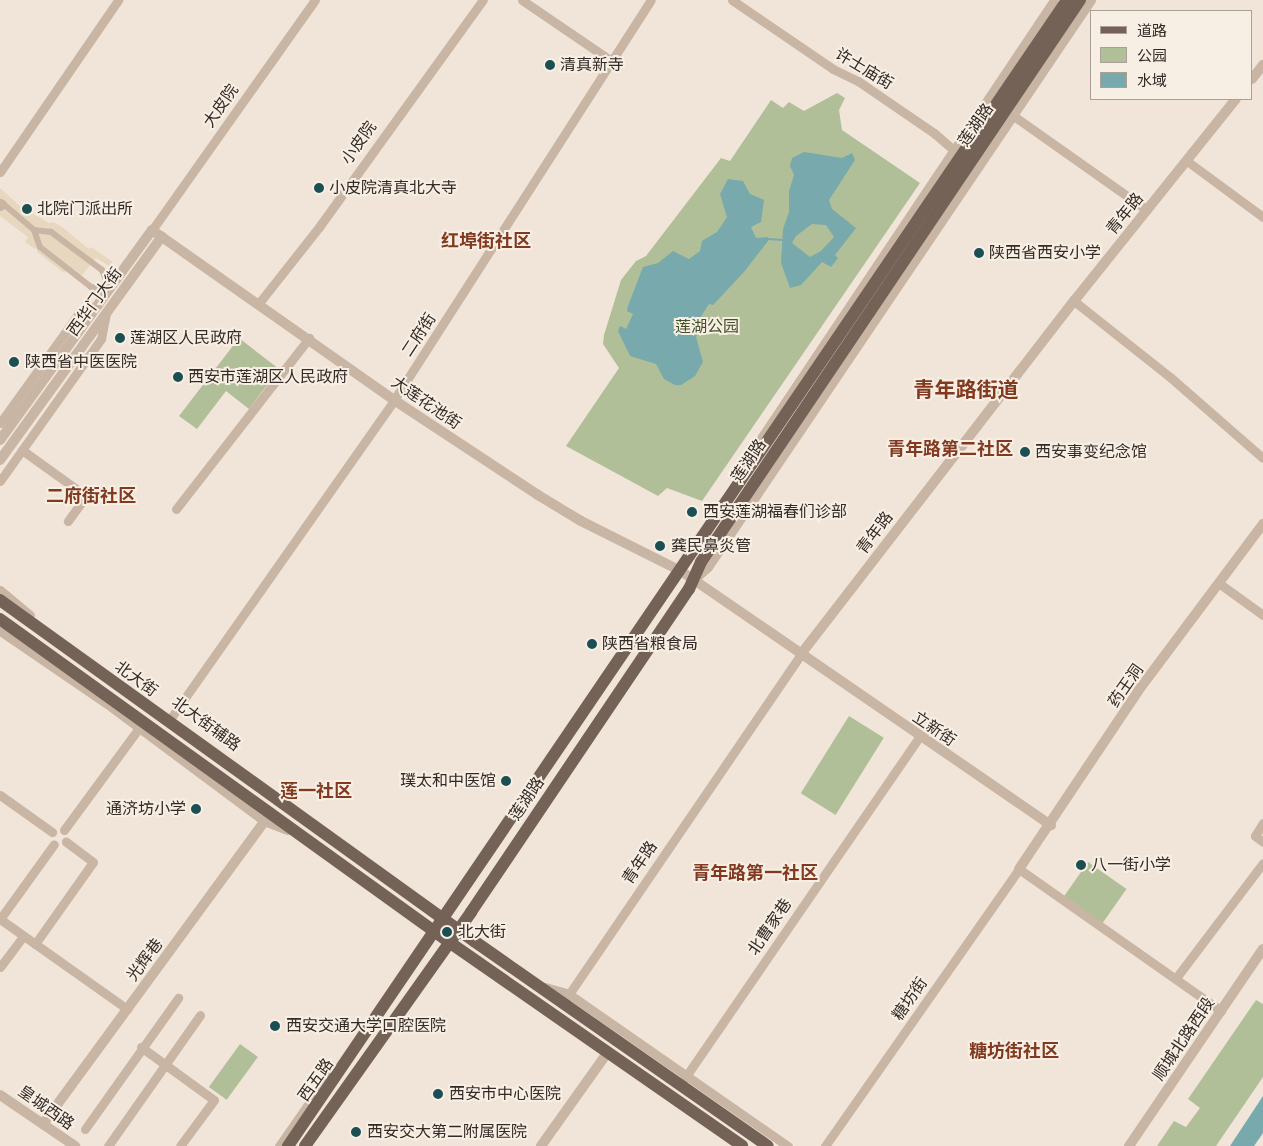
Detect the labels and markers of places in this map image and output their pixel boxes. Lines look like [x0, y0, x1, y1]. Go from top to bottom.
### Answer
place label: 清真新寺 [560, 55, 624, 75]
marker: 清真新寺 [544, 59, 556, 71]
place label: 小皮院清真北大寺 [329, 178, 457, 198]
marker: 小皮院清真北大寺 [313, 182, 325, 194]
place label: 北院门派出所 [37, 199, 133, 219]
marker: 北院门派出所 [21, 203, 33, 215]
place label: 陕西省西安小学 [989, 243, 1101, 263]
marker: 陕西省西安小学 [973, 247, 985, 259]
place label: 莲湖区人民政府 [130, 328, 242, 348]
marker: 莲湖区人民政府 [114, 332, 126, 344]
place label: 陕西省中医医院 [25, 352, 137, 372]
marker: 陕西省中医医院 [7, 355, 21, 369]
place label: 西安市莲湖区人民政府 [188, 367, 348, 387]
marker: 西安市莲湖区人民政府 [172, 371, 184, 383]
place label: 西安事变纪念馆 [1035, 442, 1147, 462]
marker: 西安事变纪念馆 [1019, 446, 1031, 458]
place label: 西安莲湖福春们诊部 [703, 502, 847, 522]
marker: 西安莲湖福春们诊部 [685, 505, 699, 519]
place label: 龚民鼻炎管 [671, 536, 751, 556]
marker: 龚民鼻炎管 [653, 539, 667, 553]
place label: 陕西省粮食局 [602, 634, 698, 654]
marker: 陕西省粮食局 [586, 638, 598, 650]
place label: 璞太和中医馆 [400, 771, 496, 791]
marker: 璞太和中医馆 [500, 775, 512, 787]
place label: 通济坊小学 [106, 799, 186, 819]
marker: 通济坊小学 [190, 803, 202, 815]
place label: 八一街小学 [1091, 855, 1171, 875]
marker: 八一街小学 [1075, 859, 1087, 871]
place label: 北大街 [458, 922, 506, 942]
marker: 北大街 [440, 925, 454, 939]
place label: 西安交通大学口腔医院 [286, 1016, 446, 1036]
marker: 西安交通大学口腔医院 [268, 1019, 282, 1033]
place label: 西安市中心医院 [449, 1084, 561, 1104]
marker: 西安市中心医院 [431, 1087, 445, 1101]
place label: 西安交大第二附属医院 [367, 1122, 527, 1142]
marker: 西安交大第二附属医院 [349, 1125, 363, 1139]

